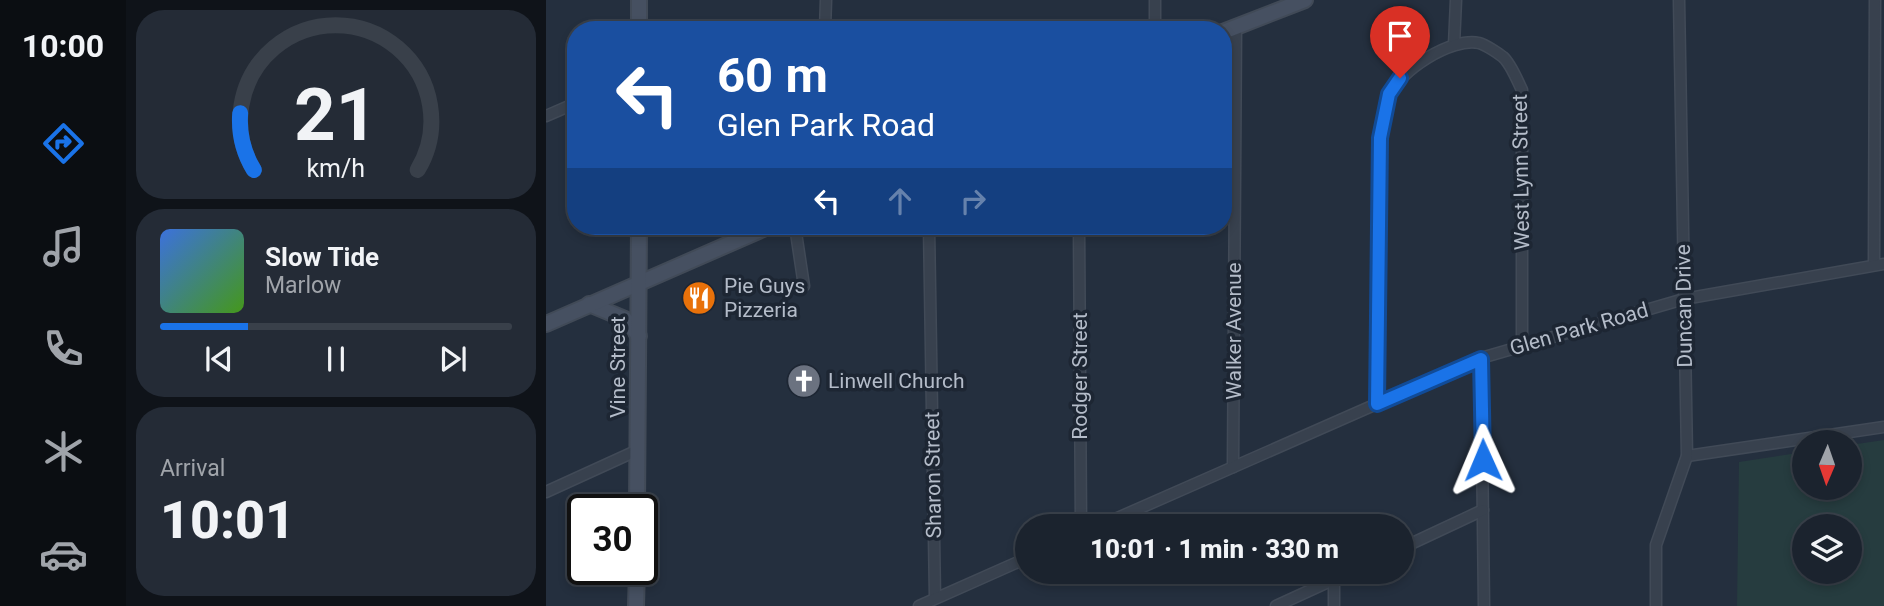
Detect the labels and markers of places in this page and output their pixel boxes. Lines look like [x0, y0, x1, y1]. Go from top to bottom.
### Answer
pin [1370, 6, 1430, 78]
place label: Pie Guys Pizzeria [724, 274, 805, 322]
restaurant icon: Pie Guys Pizzeria [680, 279, 718, 317]
church icon: Linwell Church [785, 362, 823, 400]
place label: Linwell Church [828, 369, 965, 393]

